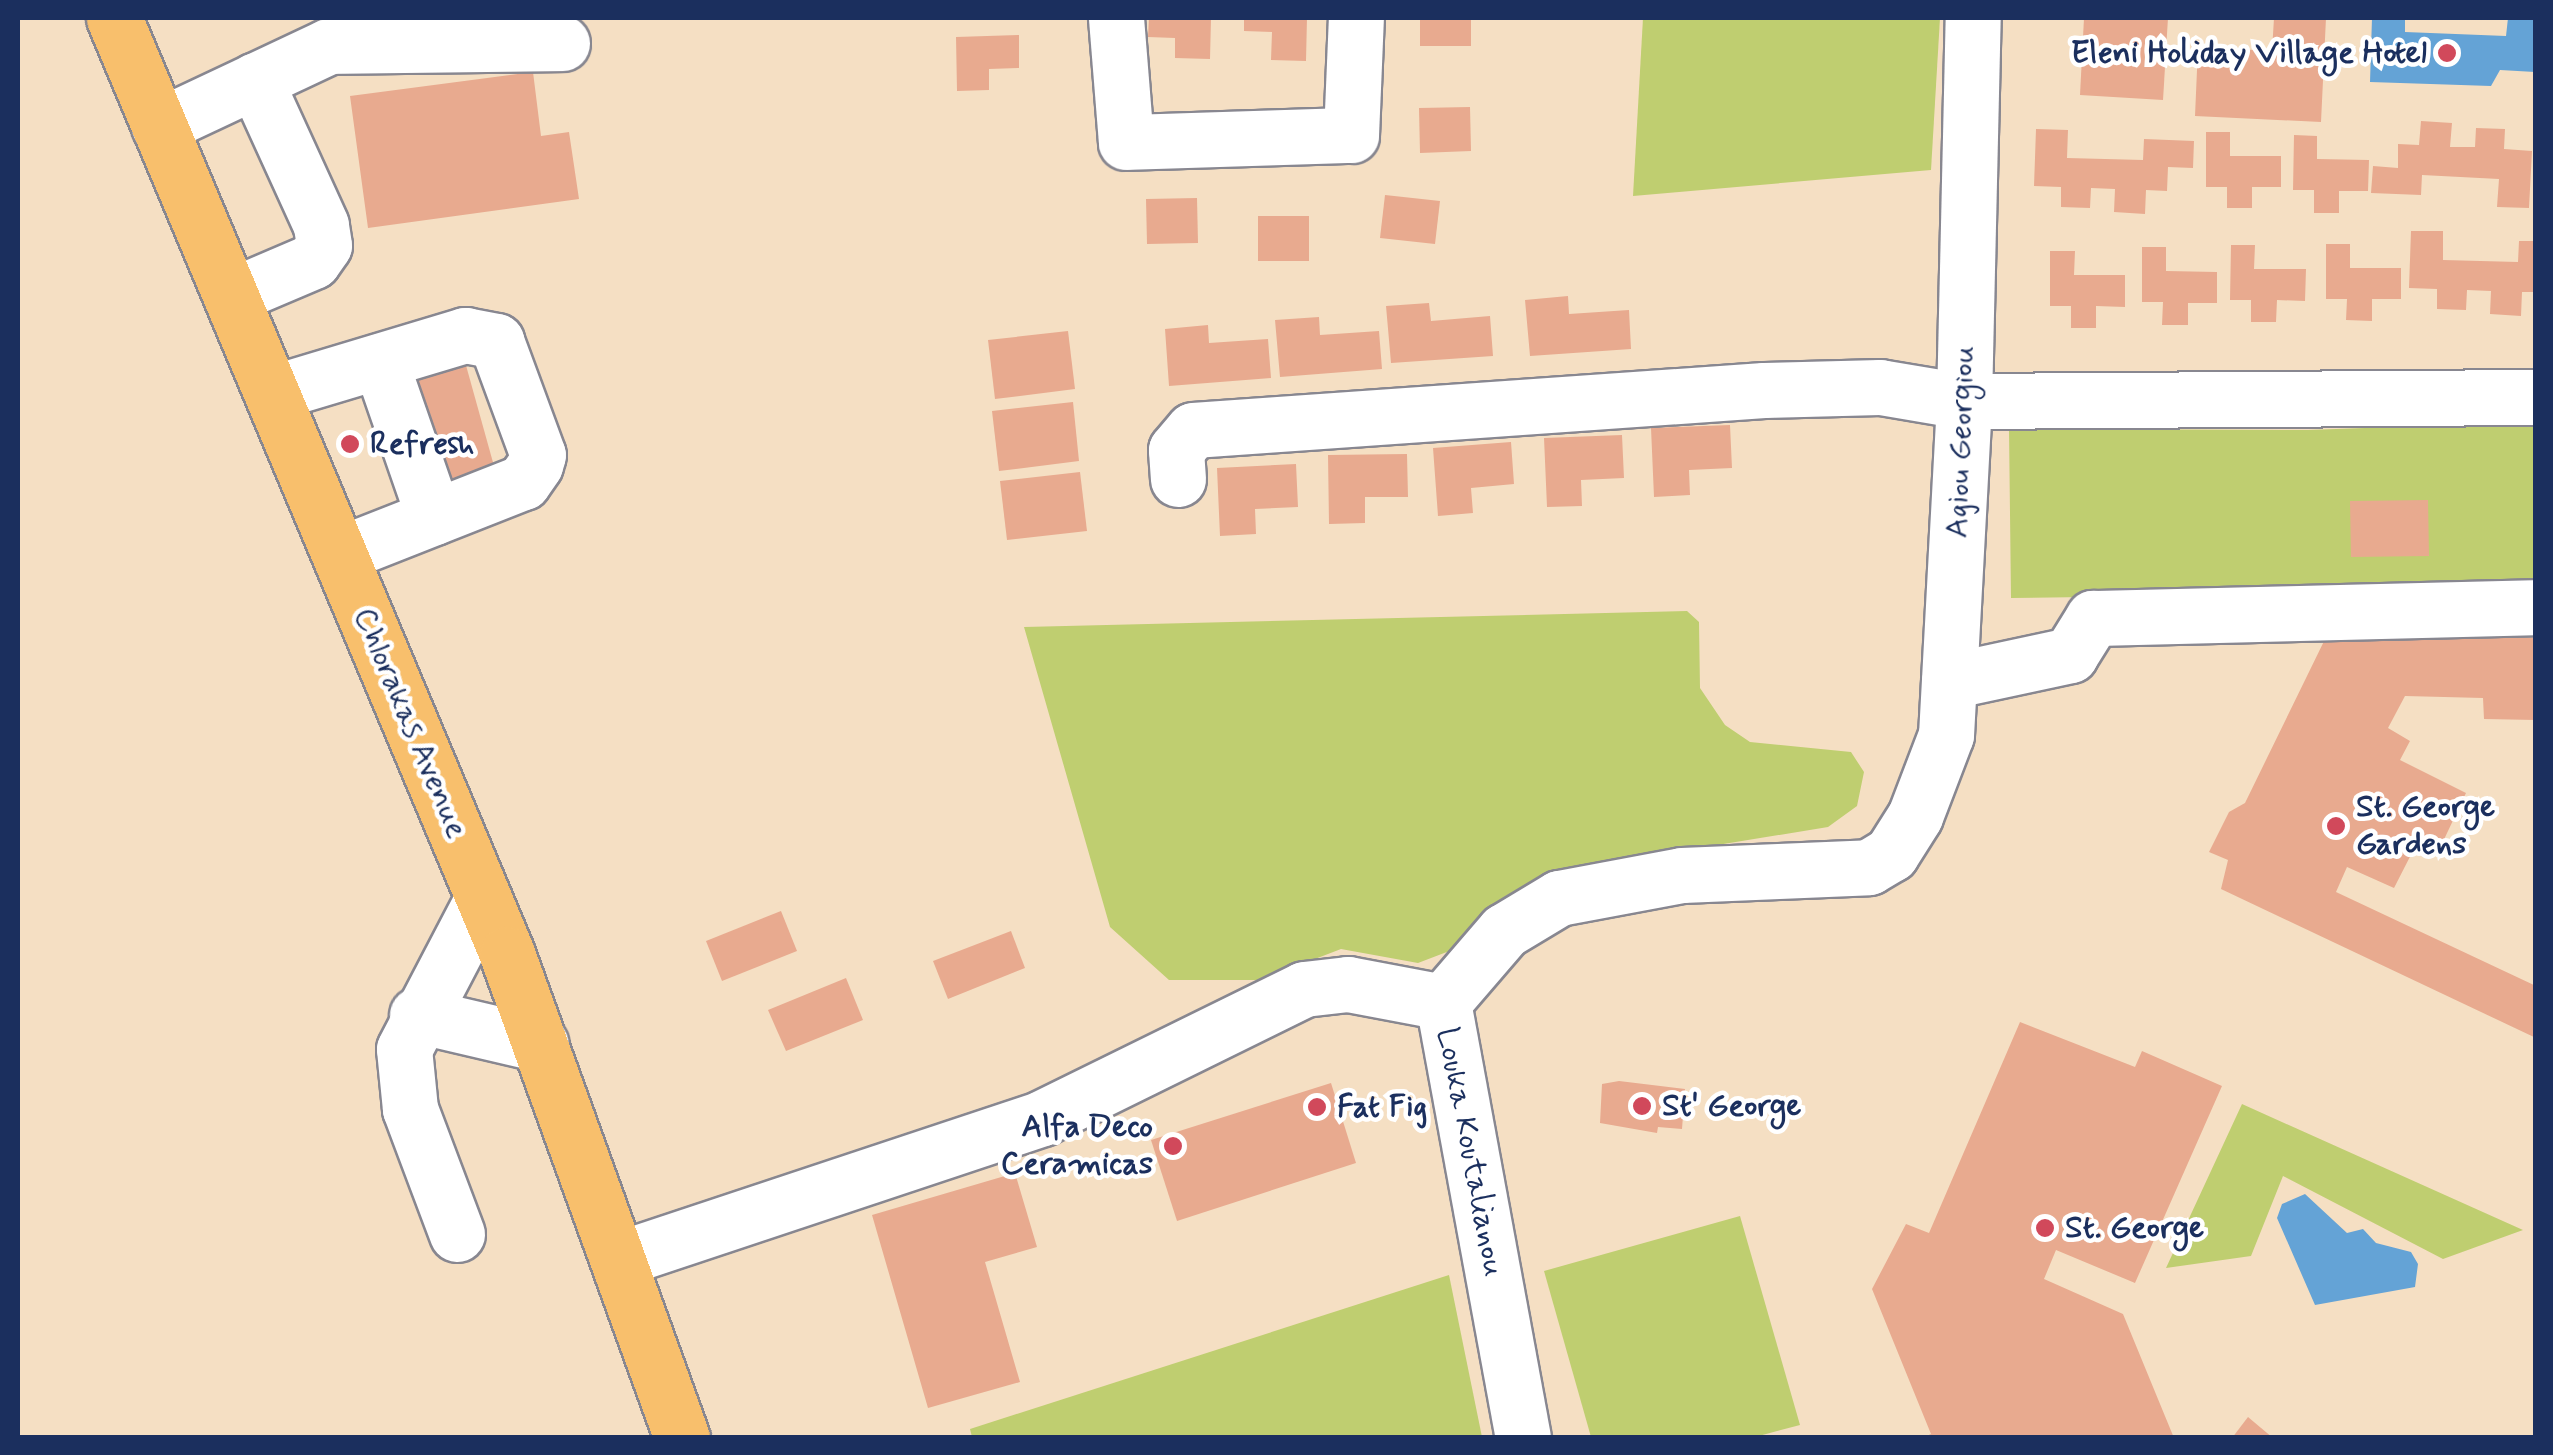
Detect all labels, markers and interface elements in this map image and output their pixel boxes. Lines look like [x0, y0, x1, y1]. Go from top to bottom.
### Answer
place label: Eleni Holiday Village Hotel [2082, 34, 2427, 72]
marker: Eleni Holiday Village Hotel [2436, 42, 2458, 64]
street label: Agiou Georgiou [1939, 347, 1983, 537]
place label: Refresh [370, 425, 475, 463]
marker: Refresh [339, 433, 361, 455]
street label: Chlorakas Avenue [344, 602, 476, 844]
place label: St. George Gardens [2356, 789, 2495, 864]
marker: St. George Gardens [2325, 815, 2347, 837]
street label: Louka Koutalianou [1427, 1026, 1513, 1278]
place label: St' George [1662, 1087, 1801, 1125]
place label: Fat Fig [1337, 1088, 1427, 1126]
marker: St' George [1631, 1095, 1653, 1117]
marker: Fat Fig [1306, 1096, 1328, 1118]
place label: Alfa Deco Ceramicas [1001, 1109, 1153, 1184]
marker: Alfa Deco Ceramicas [1162, 1135, 1184, 1157]
place label: St. George [2065, 1209, 2204, 1247]
marker: St. George [2034, 1217, 2056, 1239]

